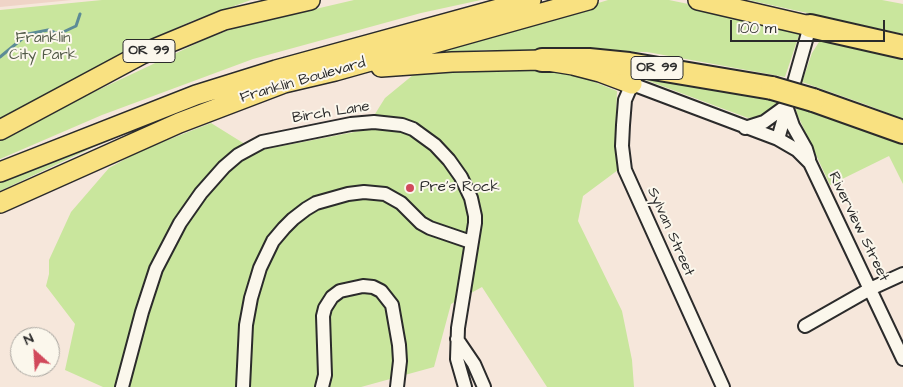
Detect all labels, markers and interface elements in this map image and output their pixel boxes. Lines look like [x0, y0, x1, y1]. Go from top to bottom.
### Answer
scale bar [733, 10, 888, 42]
text: 100 m [738, 18, 777, 39]
park label: Franklin City Park [9, 30, 77, 65]
road number: OR 99 [123, 40, 175, 62]
street label: Franklin Boulevard [238, 54, 368, 108]
road number: OR 99 [631, 56, 683, 80]
street label: Birch Lane [291, 98, 371, 128]
street label: Riverview Street [824, 169, 892, 285]
place label: Pre's Rock [420, 179, 500, 197]
marker: Pre's Rock [404, 182, 416, 194]
street label: Sylvan Street [642, 185, 698, 279]
north arrow [10, 327, 60, 377]
text: N [21, 329, 37, 350]

